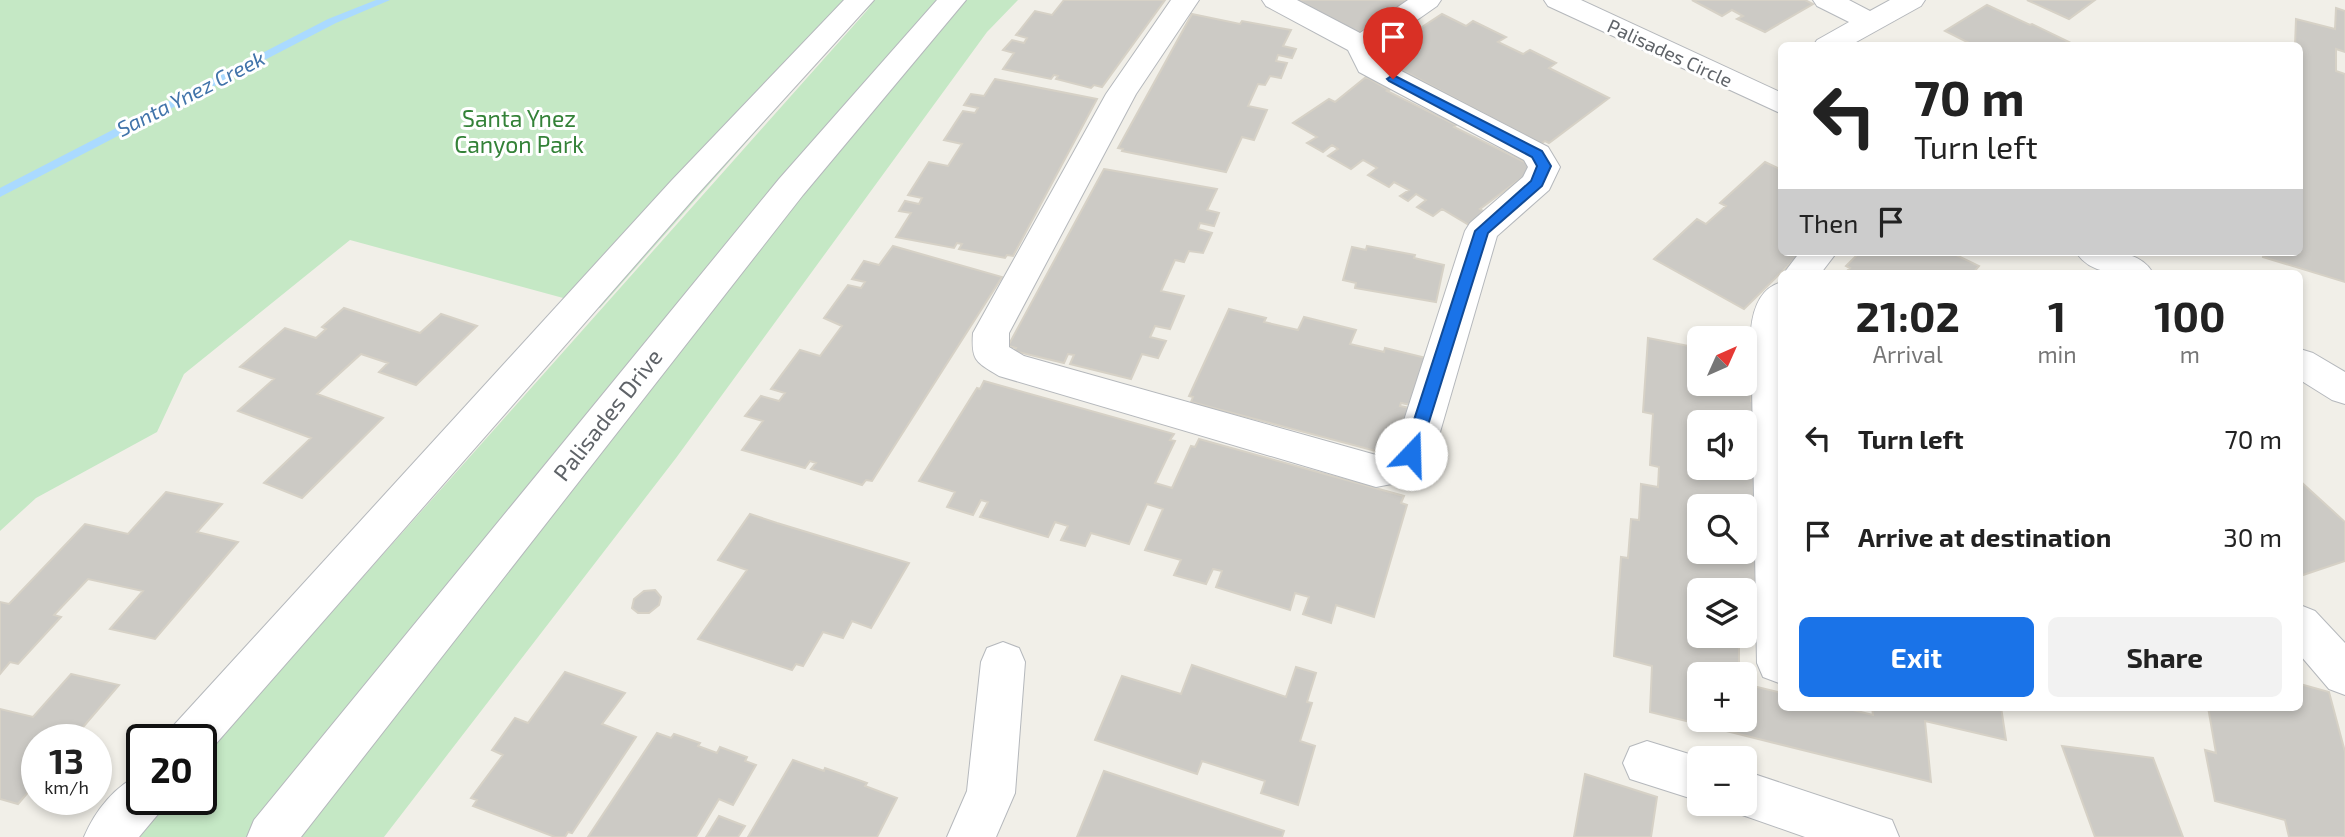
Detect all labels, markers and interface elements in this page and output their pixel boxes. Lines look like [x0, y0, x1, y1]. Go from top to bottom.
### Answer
pin [1363, 7, 1423, 79]
street label: Palisades Circle [1604, 14, 1736, 92]
icon: arrive [1374, 18, 1412, 56]
water label: Santa Ynez Creek [112, 45, 269, 141]
text: 70 m [1914, 67, 2025, 126]
icon: left [1799, 70, 1890, 161]
park label: Santa Ynez Canyon Park [454, 104, 584, 158]
text: Turn left [1914, 127, 2038, 165]
icon: arrive [1872, 203, 1910, 241]
text: Then [1799, 207, 1858, 238]
text: 21:02 [1856, 290, 1960, 340]
text: 1 [2048, 290, 2066, 340]
text: 100 [2154, 290, 2225, 340]
north arrow [1687, 326, 1757, 396]
map controls [1687, 326, 1757, 816]
text: Arrival [1873, 340, 1943, 368]
text: min [2037, 340, 2077, 368]
text: m [2180, 340, 2200, 368]
street label: Palisades Drive [547, 343, 667, 486]
button: sound [1687, 410, 1757, 480]
position arrow [1374, 417, 1448, 491]
icon: left [1799, 419, 1837, 457]
text: Turn left [1858, 423, 1964, 454]
text: 70 m [2224, 423, 2282, 454]
button: search [1687, 494, 1757, 564]
icon: arrive [1799, 517, 1837, 555]
text: Arrive at destination [1858, 521, 2111, 552]
text: 30 m [2223, 521, 2282, 552]
button: layers [1687, 578, 1757, 648]
button: Exit [1799, 617, 2034, 697]
button: Share [2048, 617, 2282, 697]
button: + [1687, 662, 1757, 732]
speed limit sign: 20 [126, 724, 217, 815]
text: 13 [49, 739, 84, 781]
button: − [1687, 746, 1757, 816]
text: km/h [44, 776, 89, 798]

